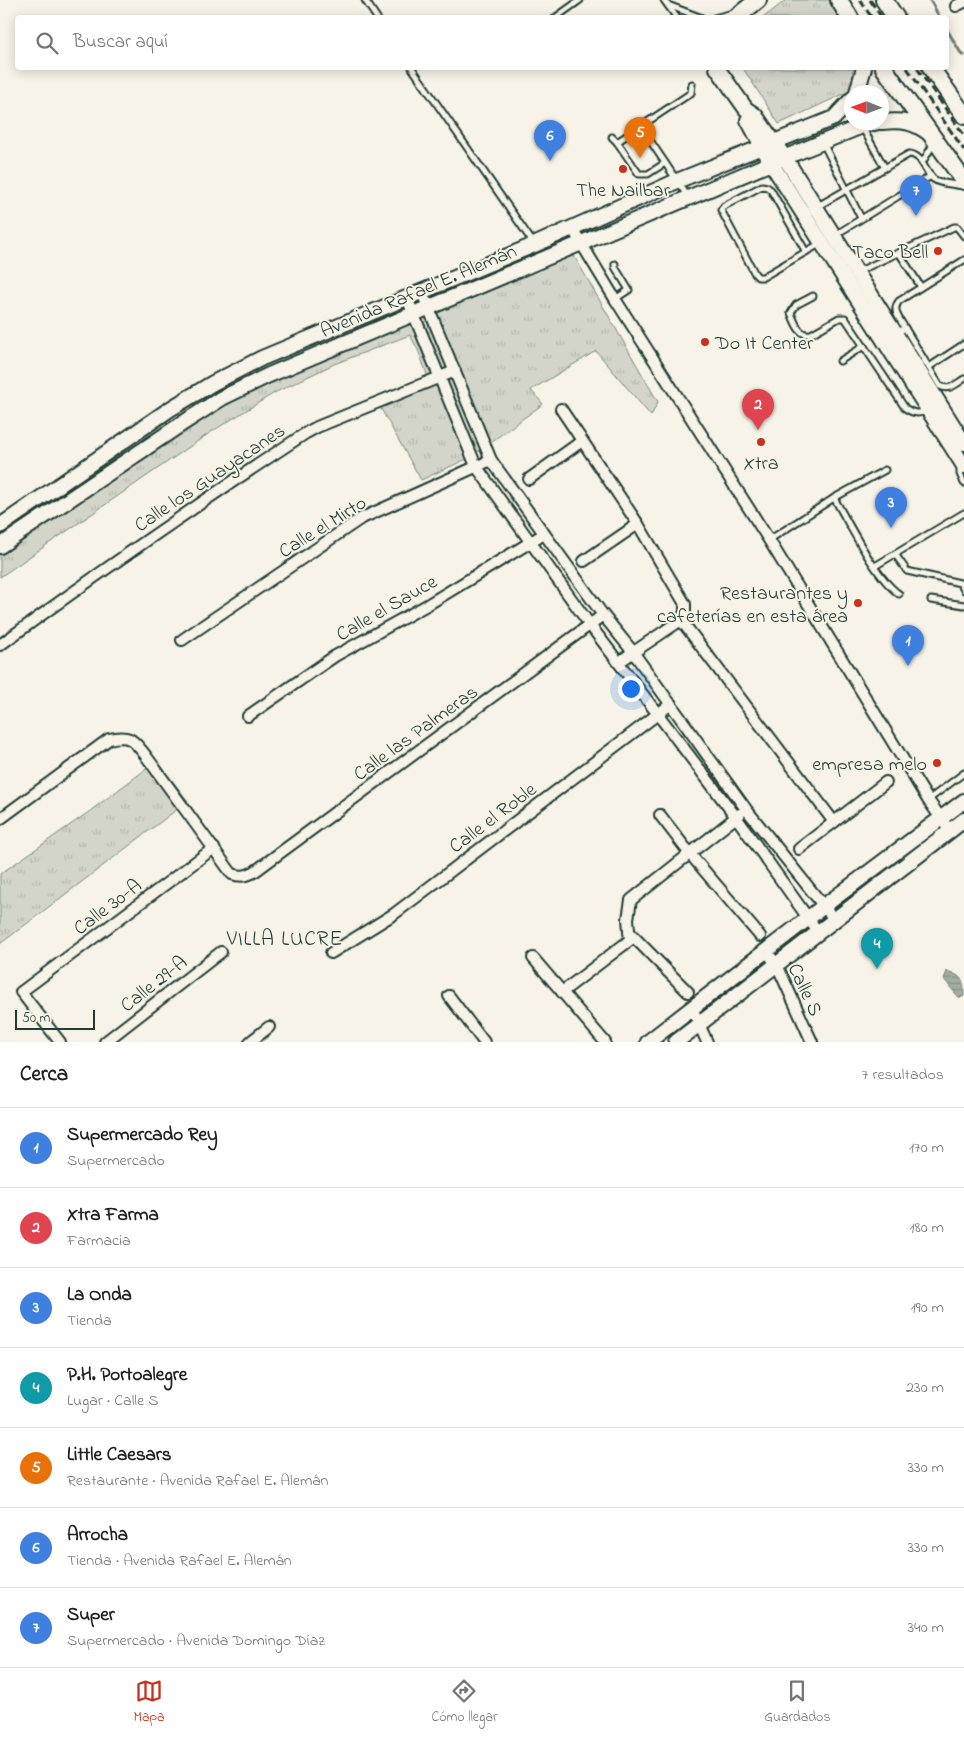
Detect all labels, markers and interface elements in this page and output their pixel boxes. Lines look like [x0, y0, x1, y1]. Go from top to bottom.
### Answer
search box [15, 15, 949, 70]
icon: search [33, 29, 61, 57]
text: Buscar aquí [73, 29, 168, 56]
north arrow [844, 85, 889, 130]
pin: 5 [624, 117, 656, 158]
pin: 6 [534, 120, 566, 161]
marker: The Nailbar [617, 163, 629, 175]
pin: 7 [900, 175, 932, 216]
place label: The Nailbar [576, 177, 671, 206]
street label: Avenida Rafael E. Alemán [316, 238, 522, 347]
place label: Taco Bell [852, 239, 928, 268]
marker: Taco Bell [932, 245, 944, 257]
place label: Do It Center [714, 330, 814, 359]
marker: Do It Center [699, 336, 711, 348]
pin: 2 [742, 389, 774, 430]
street label: Calle los Guayacanes [129, 418, 292, 541]
marker: Xtra [755, 436, 767, 448]
place label: Xtra [743, 450, 779, 479]
pin: 3 [875, 487, 907, 528]
street label: Calle el Mirto [274, 490, 373, 567]
street label: Calle el Sauce [331, 568, 443, 650]
place label: Restaurantes y cafeterías en esta área [657, 580, 848, 632]
marker: Restaurantes y cafeterías en esta área [852, 597, 864, 609]
pin: 1 [892, 625, 924, 666]
your location [618, 676, 644, 702]
street label: Calle las Palmeras [348, 679, 485, 789]
place label: empresa melo [812, 751, 927, 780]
marker: empresa melo [931, 757, 943, 769]
street label: Calle el Roble [444, 776, 543, 862]
street label: Calle 30-A [68, 873, 149, 943]
district label: VILLA LUCRE [226, 925, 343, 955]
pin: 4 [861, 928, 893, 969]
street label: Calle 29-A [115, 949, 194, 1020]
street label: Calle S [779, 959, 829, 1021]
scale bar [15, 1007, 95, 1030]
text: 50 m [22, 1008, 50, 1029]
text: Cerca [20, 1060, 68, 1090]
text: 7 resultados [862, 1063, 944, 1087]
text: Supermercado Rey [67, 1122, 217, 1149]
text: 1 [33, 1136, 39, 1160]
text: 170 m [909, 1136, 944, 1160]
text: Supermercado [67, 1149, 165, 1173]
text: Xtra Farma [67, 1202, 159, 1229]
text: 2 [32, 1216, 40, 1240]
text: 180 m [910, 1216, 944, 1240]
text: Farmacia [67, 1229, 131, 1253]
text: La Onda [67, 1282, 132, 1309]
text: 3 [33, 1296, 39, 1320]
text: 190 m [911, 1296, 944, 1320]
text: Tienda [67, 1309, 112, 1333]
text: P.H. Portoalegre [67, 1362, 187, 1389]
text: 4 [33, 1376, 39, 1400]
text: 230 m [906, 1376, 944, 1400]
text: Lugar · Calle S [67, 1389, 158, 1413]
text: Little Caesars [67, 1442, 171, 1469]
text: 5 [31, 1456, 41, 1480]
text: 330 m [907, 1456, 944, 1480]
text: Restaurante · Avenida Rafael E. Alemán [67, 1469, 328, 1493]
text: Arrocha [67, 1522, 128, 1549]
text: 6 [32, 1536, 40, 1560]
text: 330 m [907, 1536, 944, 1560]
text: Tienda · Avenida Rafael E. Alemán [67, 1549, 292, 1573]
text: Super [67, 1602, 115, 1629]
text: 7 [33, 1616, 39, 1640]
text: 340 m [907, 1616, 944, 1640]
text: Supermercado · Avenida Domingo Díaz [67, 1629, 325, 1653]
tab: Mapa [133, 1677, 165, 1728]
tab: Cómo llegar [432, 1677, 497, 1728]
tab: Guardados [764, 1677, 831, 1728]

